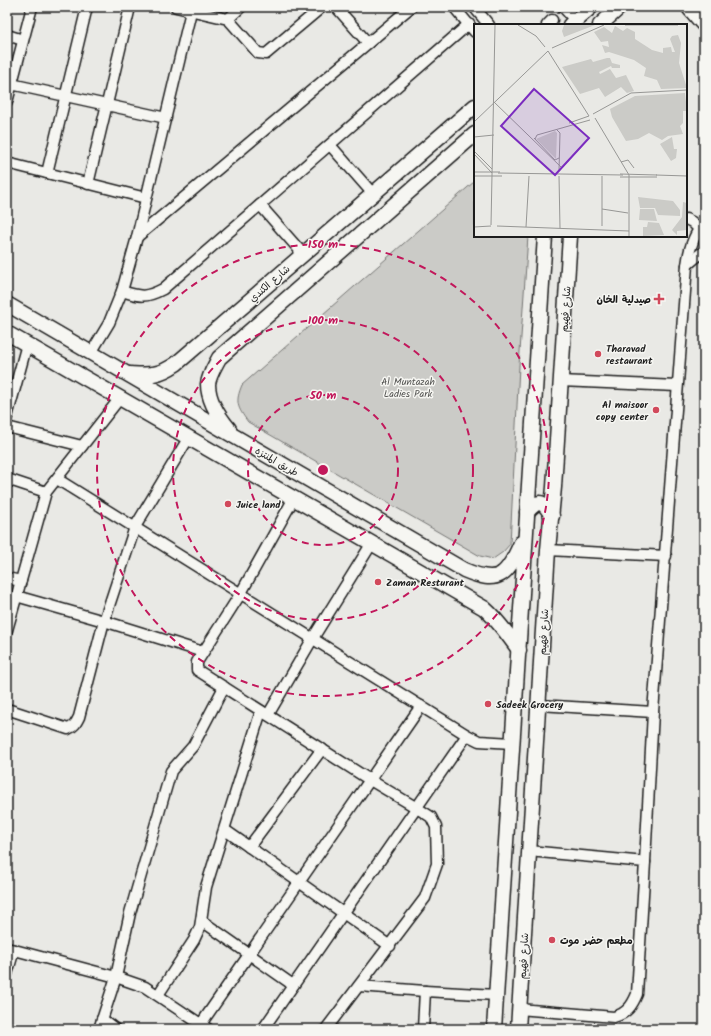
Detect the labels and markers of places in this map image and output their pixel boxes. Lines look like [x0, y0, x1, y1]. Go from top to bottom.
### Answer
place label: صيدلية الخان [597, 292, 651, 308]
marker: صيدلية الخان [654, 294, 664, 304]
place label: Tharavad restaurant [606, 341, 653, 369]
marker: Tharavad restaurant [593, 349, 603, 359]
place label: Al maisoor copy center [596, 397, 648, 425]
marker: Al maisoor copy center [651, 405, 661, 415]
centre of rings [316, 463, 330, 477]
place label: Juice land [236, 497, 281, 513]
marker: Juice land [223, 499, 233, 509]
place label: Zaman Resturant [386, 575, 464, 591]
marker: Zaman Resturant [373, 577, 383, 587]
place label: Sadeek Grocery [496, 697, 564, 713]
marker: Sadeek Grocery [483, 699, 493, 709]
place label: مطعم حضر موت [560, 933, 633, 949]
marker: مطعم حضر موت [547, 935, 557, 945]

